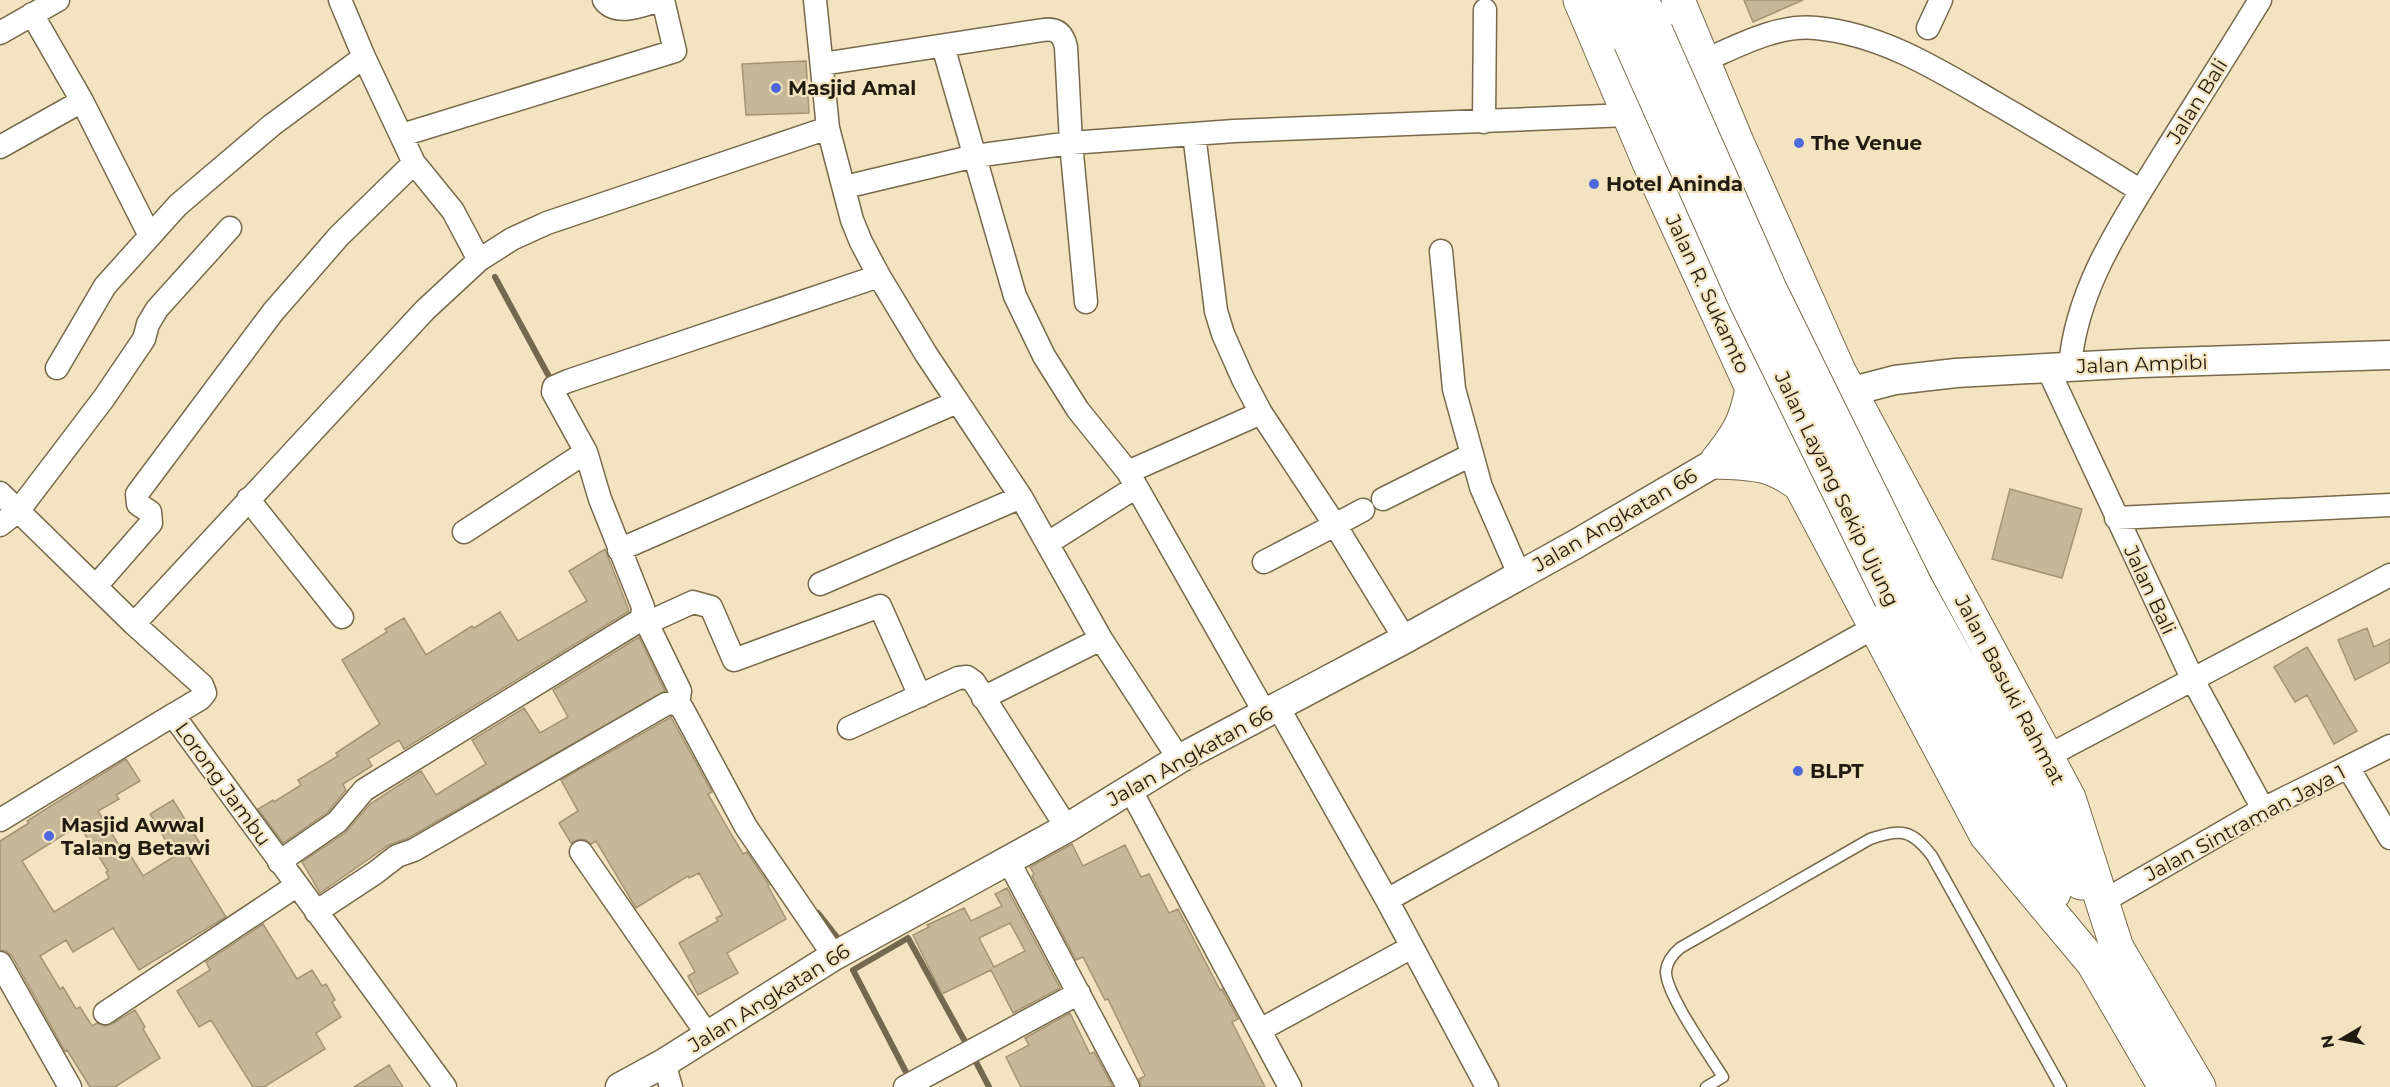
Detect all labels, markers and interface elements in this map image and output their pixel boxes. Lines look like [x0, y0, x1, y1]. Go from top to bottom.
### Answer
street label: Jalan Bali [2161, 54, 2232, 149]
place label: Masjid Amal [788, 76, 916, 100]
marker: Masjid Amal [769, 81, 783, 95]
place label: The Venue [1811, 131, 1922, 155]
marker: The Venue [1792, 136, 1806, 150]
place label: Hotel Aninda [1606, 172, 1743, 196]
marker: Hotel Aninda [1587, 177, 1601, 191]
street label: Jalan R. Sukamto [1660, 210, 1755, 377]
street label: Jalan Ampibi [2075, 350, 2208, 378]
street label: Jalan Layang Sekip Ujung [1769, 367, 1904, 610]
street label: Jalan Angkatan 66 [1528, 463, 1701, 577]
street label: Jalan Bali [2119, 541, 2181, 638]
street label: Jalan Basuki Rahmat [1949, 590, 2070, 789]
street label: Jalan Angkatan 66 [1102, 701, 1277, 812]
street label: Lorong Jambu [170, 717, 276, 851]
place label: BLPT [1810, 759, 1864, 783]
street label: Jalan Sintraman Jaya 1 [2140, 760, 2350, 887]
marker: BLPT [1791, 764, 1805, 778]
place label: Masjid Awwal Talang Betawi [61, 813, 210, 860]
marker: Masjid Awwal Talang Betawi [42, 829, 56, 843]
street label: Jalan Angkatan 66 [683, 939, 854, 1058]
north arrow [2312, 1009, 2372, 1069]
text: N [2317, 1033, 2338, 1050]

